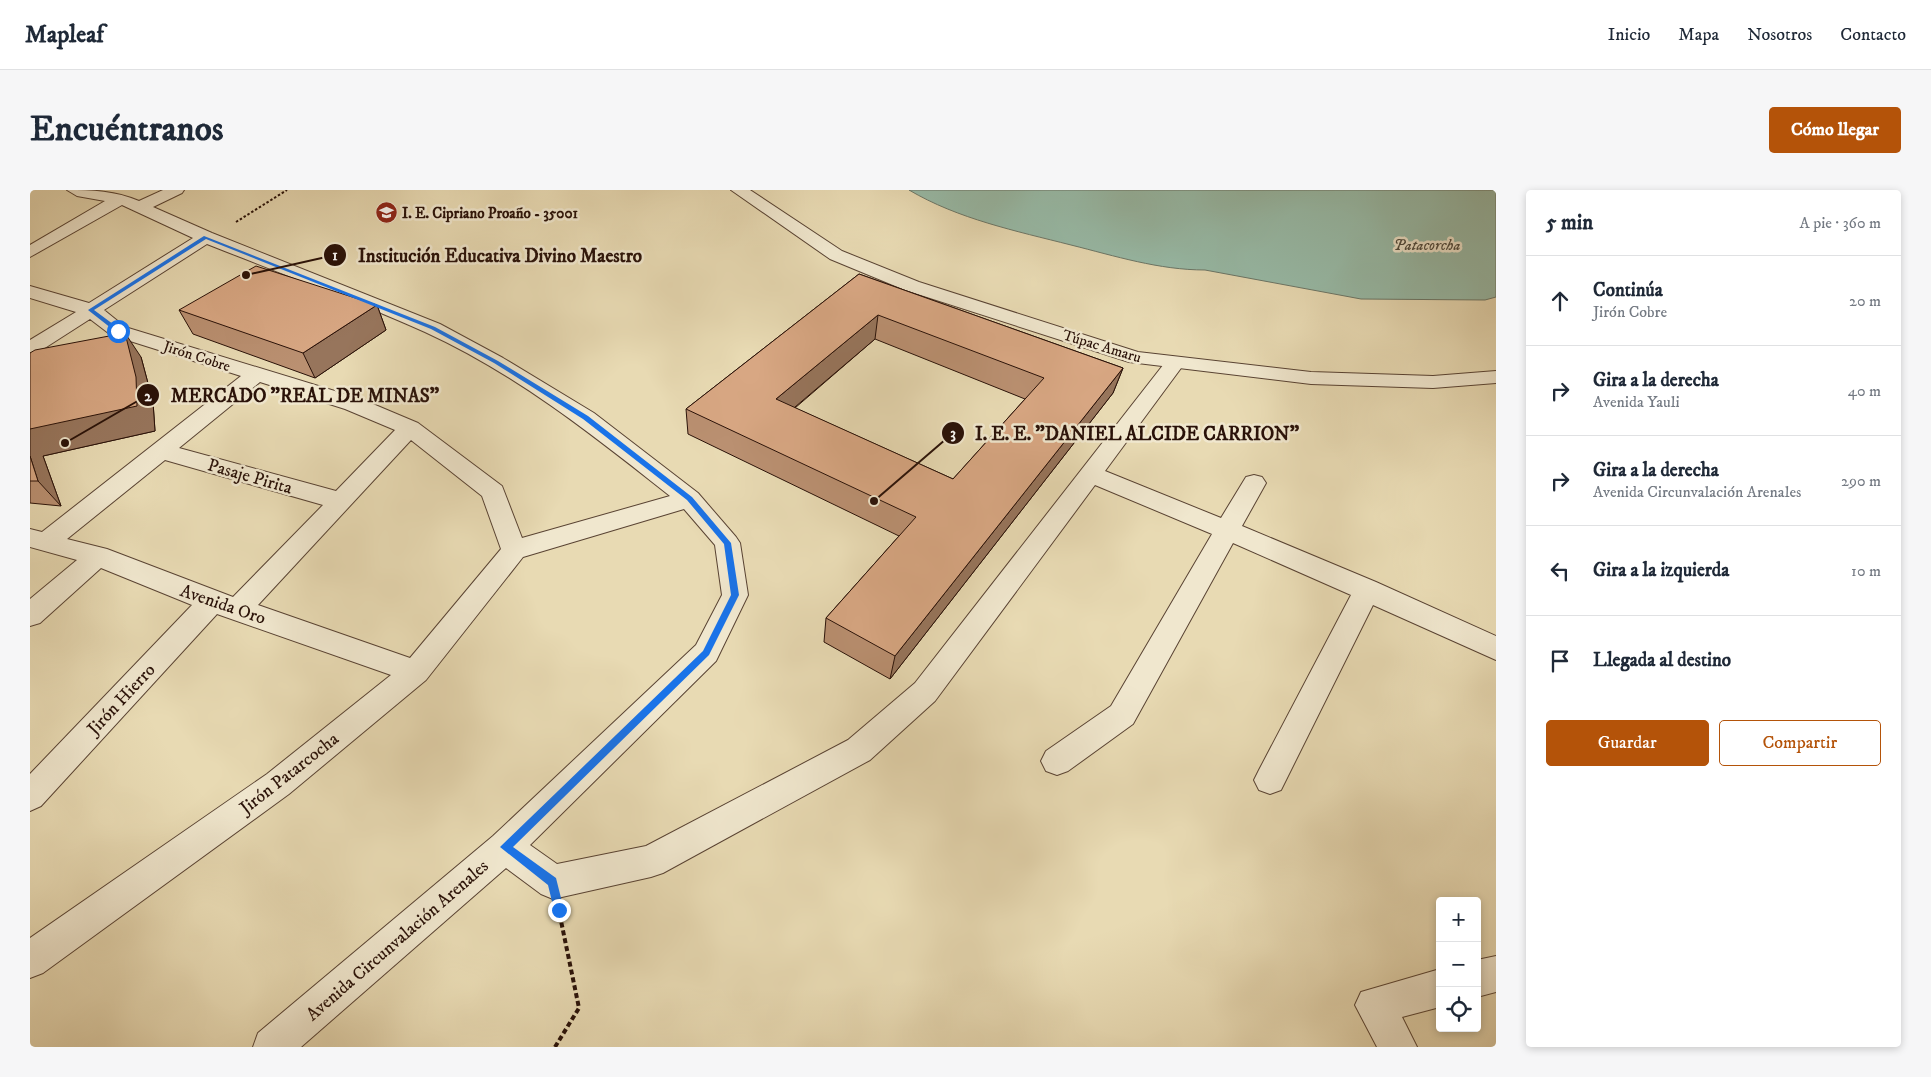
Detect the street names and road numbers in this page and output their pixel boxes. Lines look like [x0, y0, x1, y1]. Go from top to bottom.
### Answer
street label: Túpac Amaru [1060, 326, 1143, 367]
street label: Jirón Cobre [159, 336, 233, 376]
street label: Pasaje Pirita [205, 454, 295, 500]
street label: Avenida Oro [177, 580, 269, 630]
street label: Jirón Hierro [82, 659, 160, 741]
street label: Jirón Patarcocha [234, 728, 344, 821]
street label: Avenida Circunvalación Arenales [302, 856, 493, 1026]

